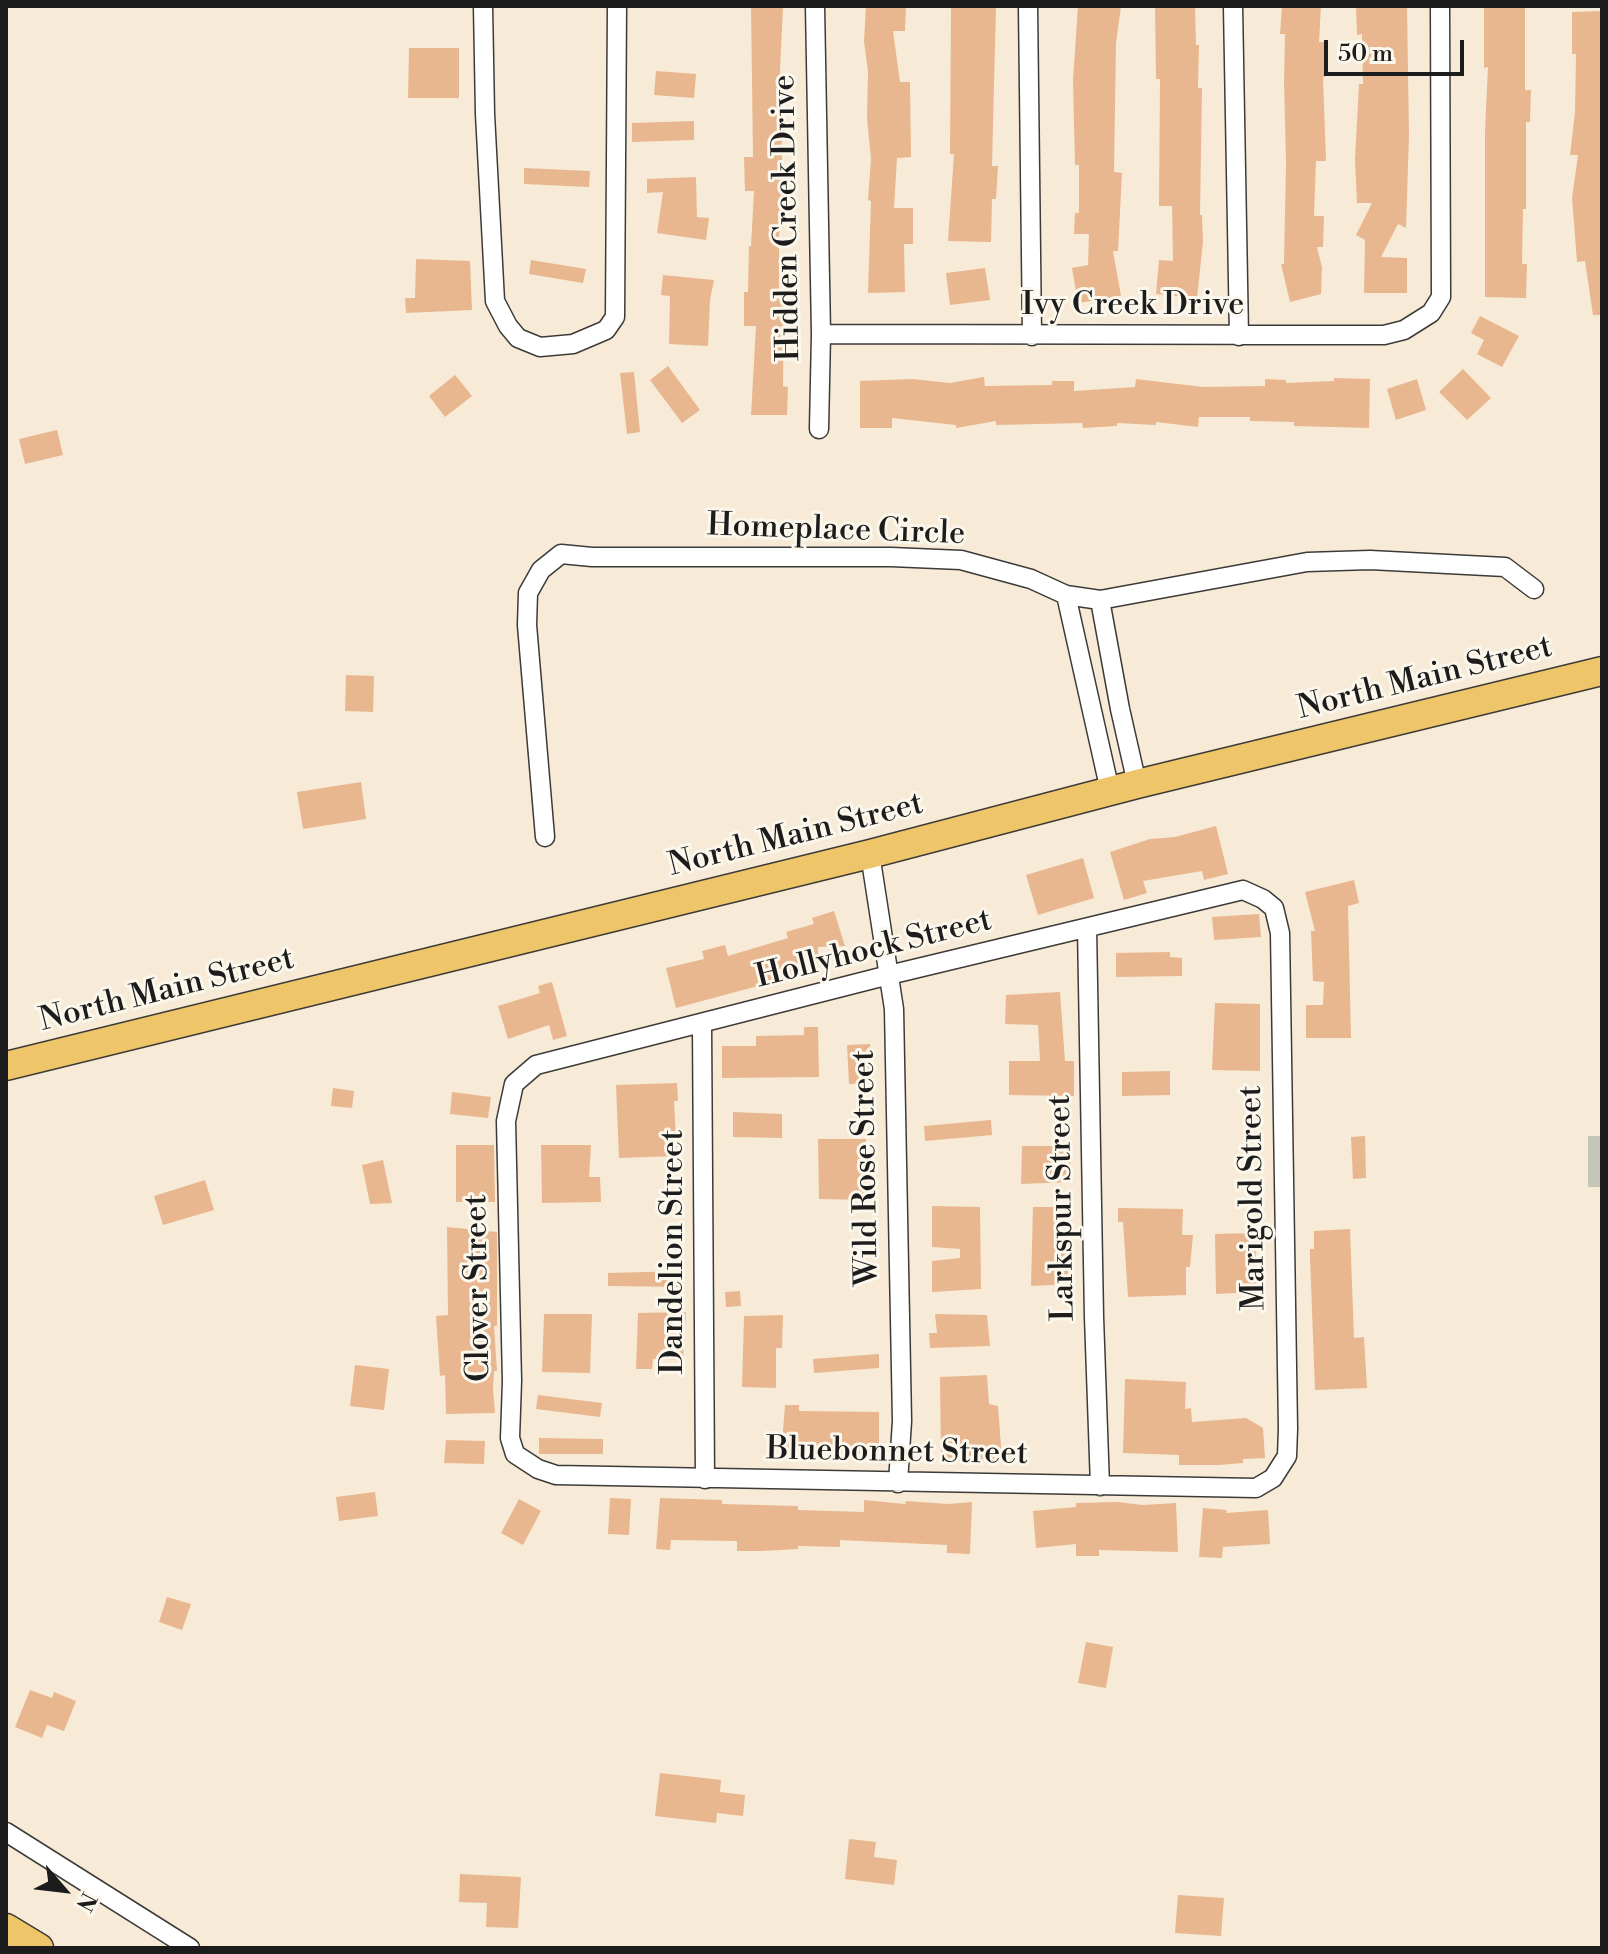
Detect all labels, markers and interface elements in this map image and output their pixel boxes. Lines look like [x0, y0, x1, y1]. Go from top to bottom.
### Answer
scale bar [1328, 24, 1468, 74]
text: 50 m [1338, 39, 1393, 69]
street label: Hidden Creek Drive [766, 74, 810, 362]
street label: Ivy Creek Drive [1022, 287, 1244, 325]
street label: Homeplace Circle [706, 507, 966, 555]
street label: North Main Street [1294, 629, 1556, 729]
street label: North Main Street [665, 786, 927, 886]
street label: Hollyhock Street [752, 902, 996, 998]
street label: North Main Street [36, 941, 298, 1041]
street label: Wild Rose Street [846, 1050, 888, 1286]
street label: Marigold Street [1233, 1085, 1275, 1311]
street label: Larkspur Street [1042, 1094, 1084, 1322]
street label: Dandelion Street [655, 1129, 693, 1375]
street label: Clover Street [458, 1194, 500, 1382]
street label: Bluebonnet Street [766, 1432, 1028, 1474]
north arrow [24, 1850, 104, 1930]
text: N [70, 1887, 102, 1916]

